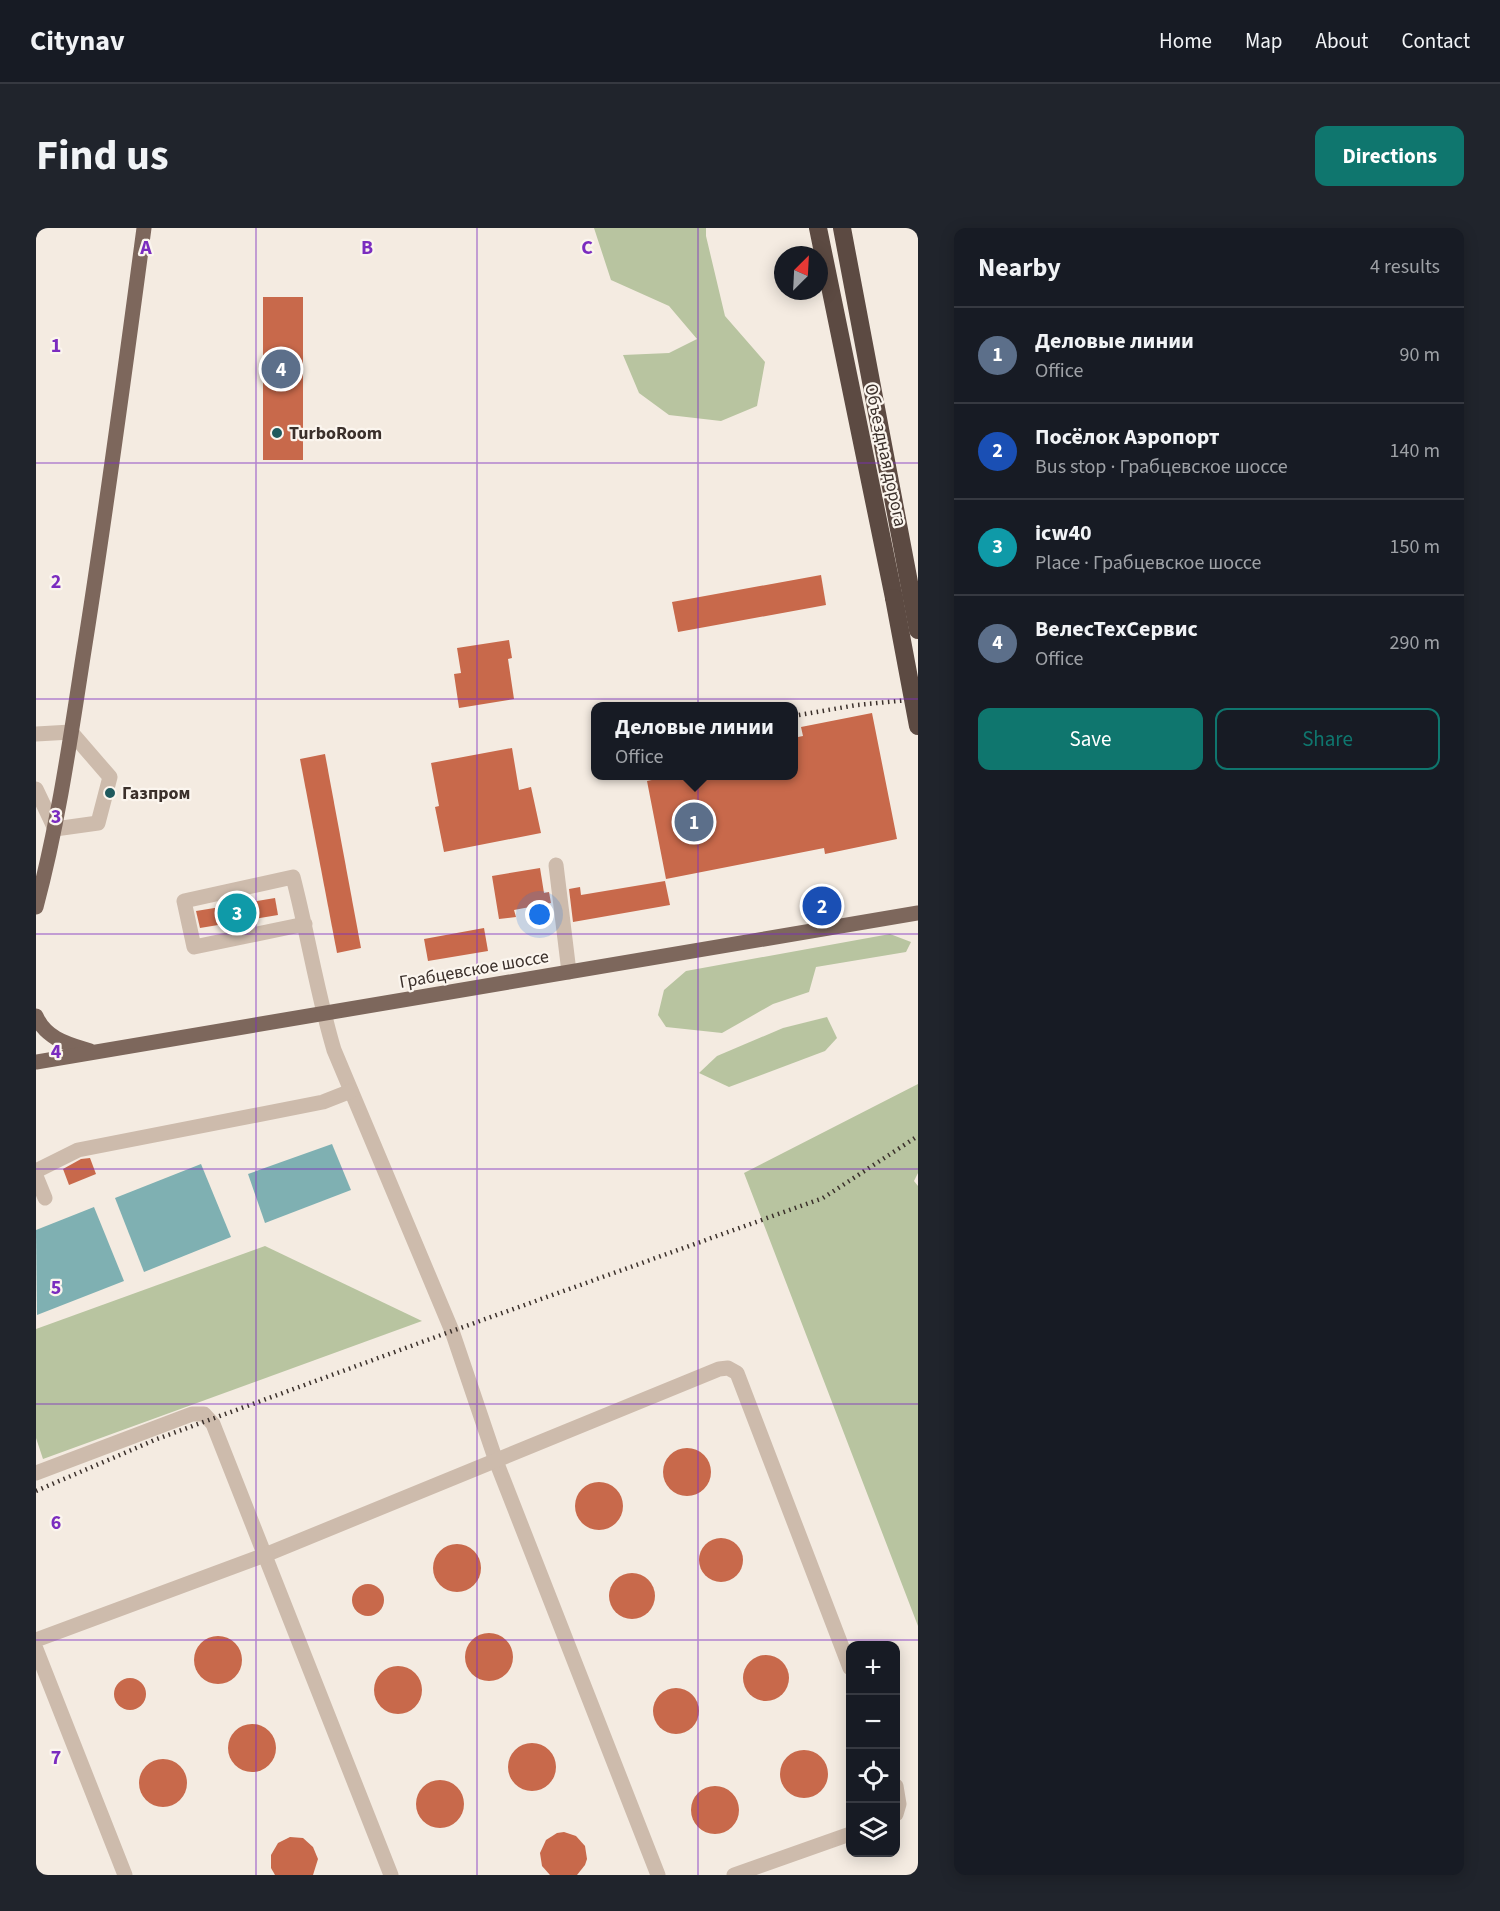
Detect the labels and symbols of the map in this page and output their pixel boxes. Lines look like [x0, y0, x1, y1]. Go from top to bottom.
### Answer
text: A [139, 234, 152, 262]
text: B [361, 234, 373, 262]
text: C [581, 234, 593, 262]
north arrow [774, 246, 828, 300]
text: 1 [51, 332, 61, 360]
pin: 4 [262, 346, 300, 392]
street label: Объездная дорога [858, 381, 913, 529]
place label: TurboRoom [289, 421, 382, 446]
marker: TurboRoom [270, 426, 284, 440]
text: 2 [51, 568, 61, 596]
place label: Газпром [122, 781, 190, 806]
marker: Газпром [103, 786, 117, 800]
pin: 1 [674, 800, 714, 844]
text: 3 [51, 803, 61, 831]
pin: 2 [802, 884, 842, 928]
pin: 3 [218, 890, 256, 936]
your location [525, 900, 554, 929]
street label: Грабцевское шоссе [397, 944, 551, 995]
text: 4 [51, 1038, 62, 1066]
text: 5 [51, 1274, 61, 1302]
text: 6 [51, 1509, 61, 1537]
text: 7 [51, 1744, 61, 1772]

